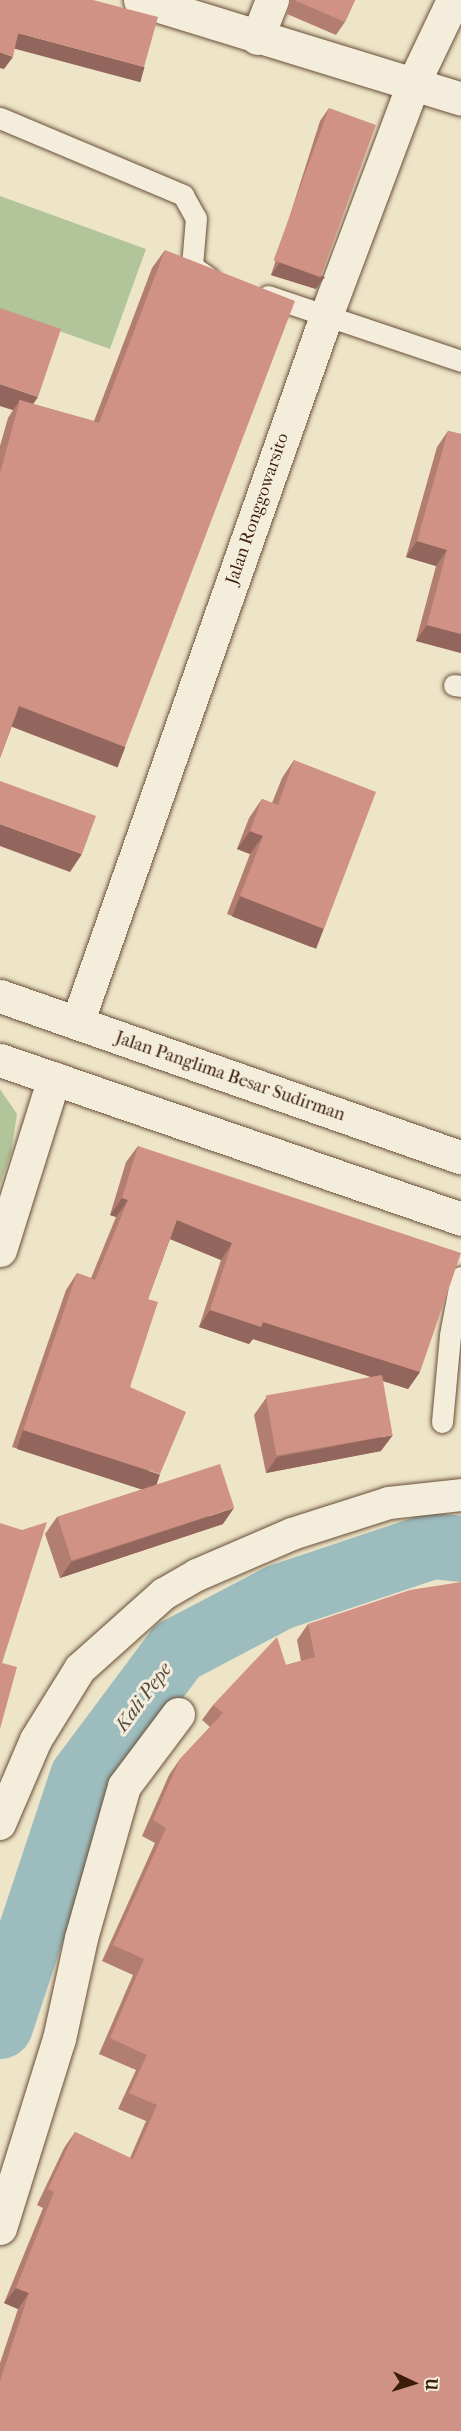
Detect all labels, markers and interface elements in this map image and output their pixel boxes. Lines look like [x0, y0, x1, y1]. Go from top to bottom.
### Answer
street label: Jalan Ronggowarsito [222, 430, 294, 588]
street label: Jalan Panglima Besar Sudirman [112, 1027, 348, 1127]
water label: Kali Pepe [109, 1658, 177, 1736]
north arrow [383, 2353, 443, 2413]
text: U [422, 2377, 441, 2391]

